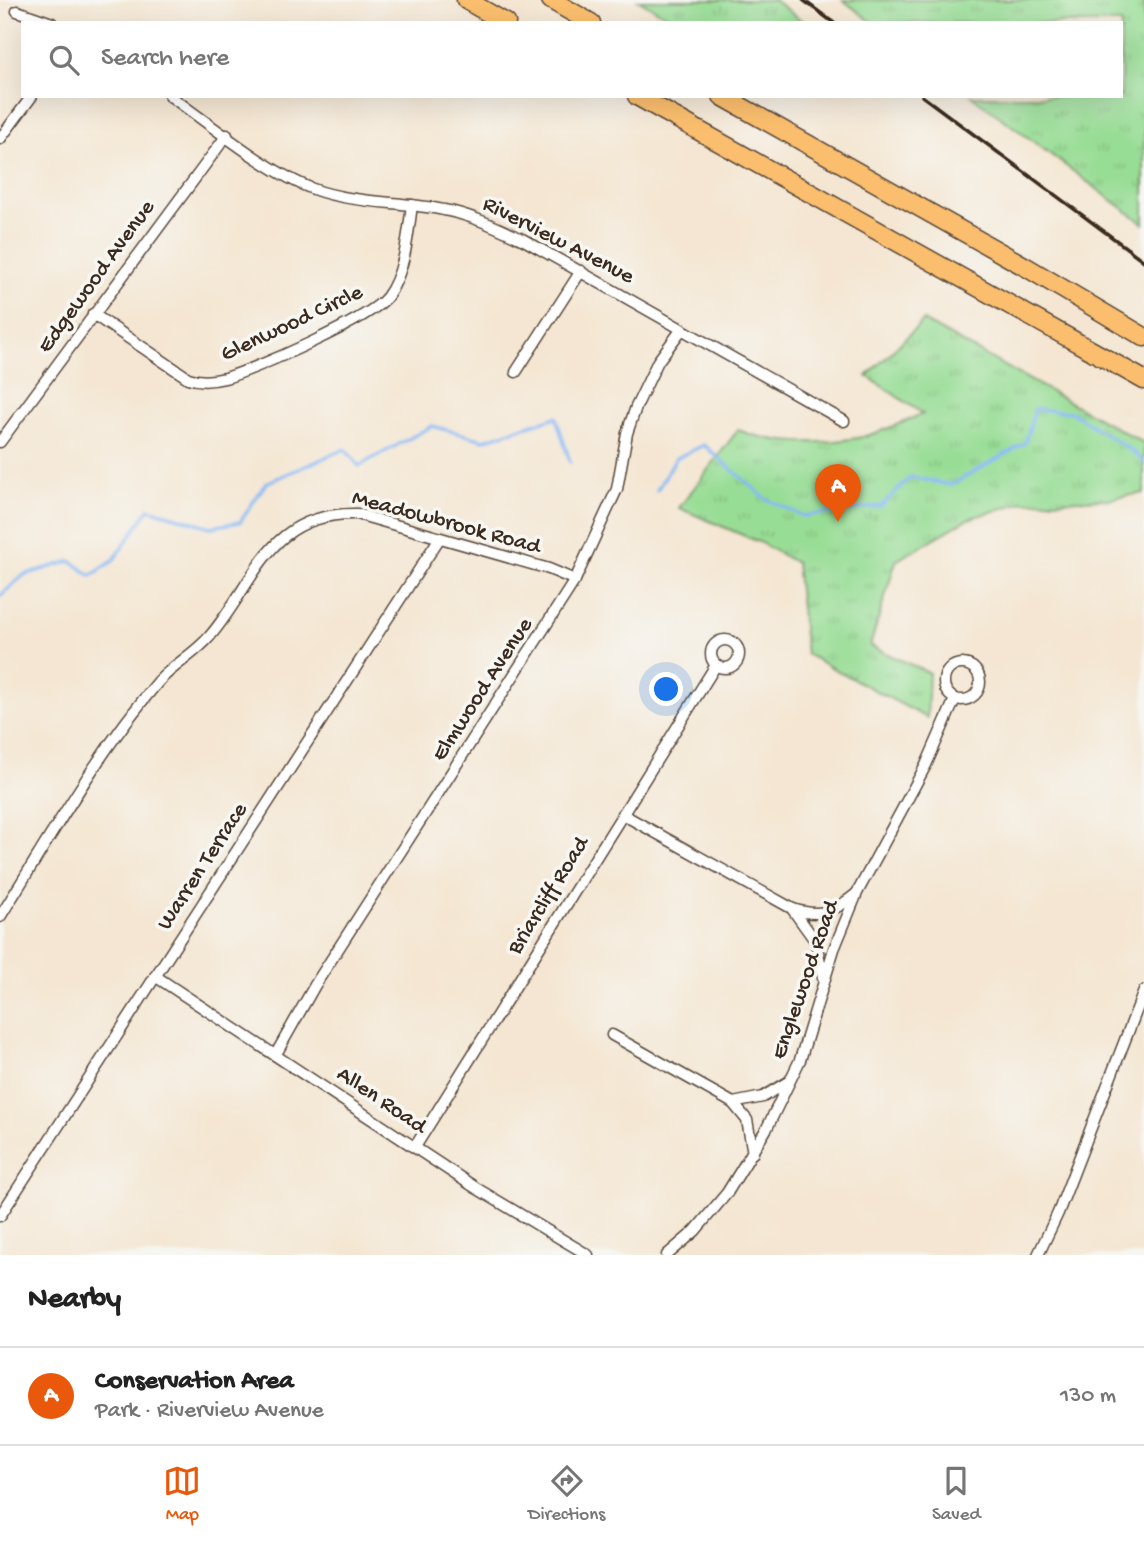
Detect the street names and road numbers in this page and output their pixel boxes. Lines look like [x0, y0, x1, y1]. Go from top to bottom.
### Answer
street label: Riverview Avenue [478, 191, 639, 291]
street label: Edgewood Avenue [32, 194, 162, 359]
street label: Glenwood Circle [217, 279, 368, 369]
street label: Meadowbrook Road [349, 485, 545, 562]
street label: Elmwood Avenue [427, 612, 540, 767]
street label: Warren Terrace [152, 797, 255, 936]
street label: Briarcliff Road [502, 831, 597, 961]
street label: Englewood Road [766, 896, 846, 1063]
street label: Allen Road [331, 1061, 432, 1142]

